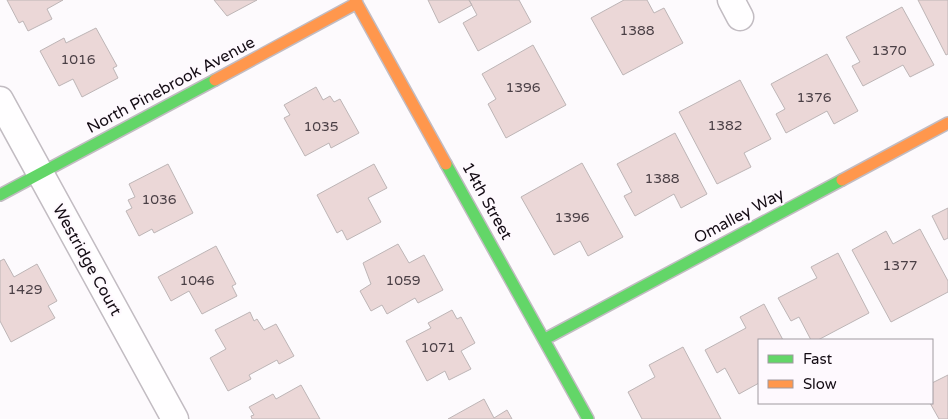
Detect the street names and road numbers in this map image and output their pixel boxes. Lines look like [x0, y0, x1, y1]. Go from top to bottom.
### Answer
street label: North Pinebrook Avenue [84, 32, 258, 138]
street label: 14th Street [457, 159, 517, 243]
street label: Omalley Way [691, 184, 788, 248]
street label: Westridge Court [48, 201, 126, 319]

